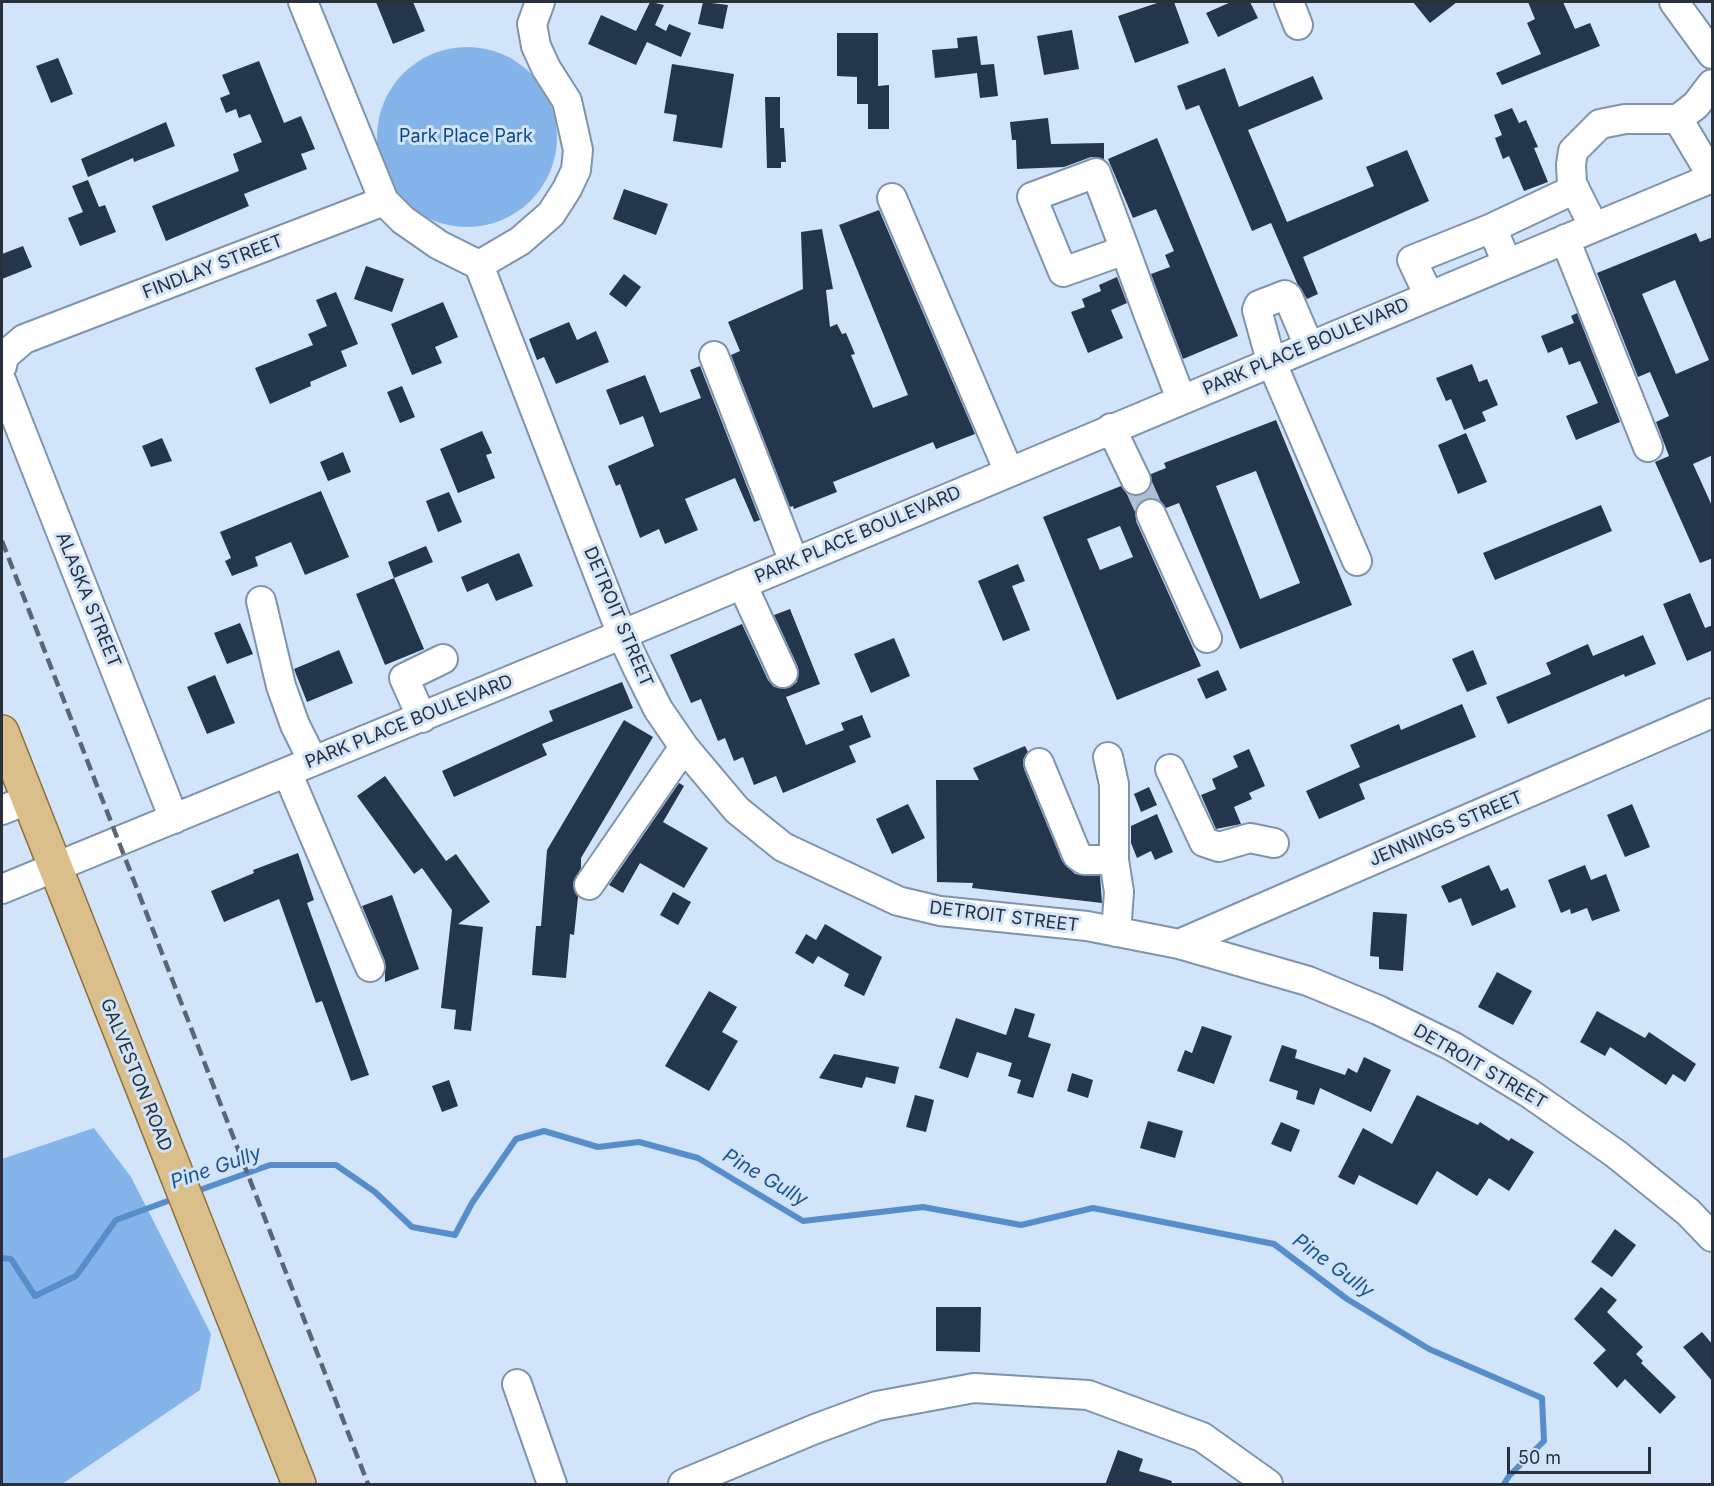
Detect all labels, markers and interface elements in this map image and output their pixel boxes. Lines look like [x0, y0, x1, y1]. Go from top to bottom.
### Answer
park label: Park Place Park [399, 126, 533, 148]
street label: FINDLAY STREET [140, 230, 286, 304]
street label: PARK PLACE BOULEVARD [1200, 294, 1412, 400]
street label: PARK PLACE BOULEVARD [752, 482, 964, 588]
street label: ALASKA STREET [51, 529, 125, 671]
street label: DETROIT STREET [579, 544, 657, 690]
street label: PARK PLACE BOULEVARD [302, 670, 516, 774]
street label: JENNINGS STREET [1366, 787, 1526, 871]
street label: DETROIT STREET [928, 897, 1080, 937]
street label: GALVESTON ROAD [95, 995, 177, 1155]
street label: DETROIT STREET [1410, 1020, 1550, 1114]
water label: Pine Gully [167, 1141, 265, 1195]
water label: Pine Gully [718, 1144, 812, 1212]
water label: Pine Gully [1288, 1229, 1378, 1303]
scale bar [1510, 1435, 1654, 1473]
text: 50 m [1518, 1447, 1561, 1468]

